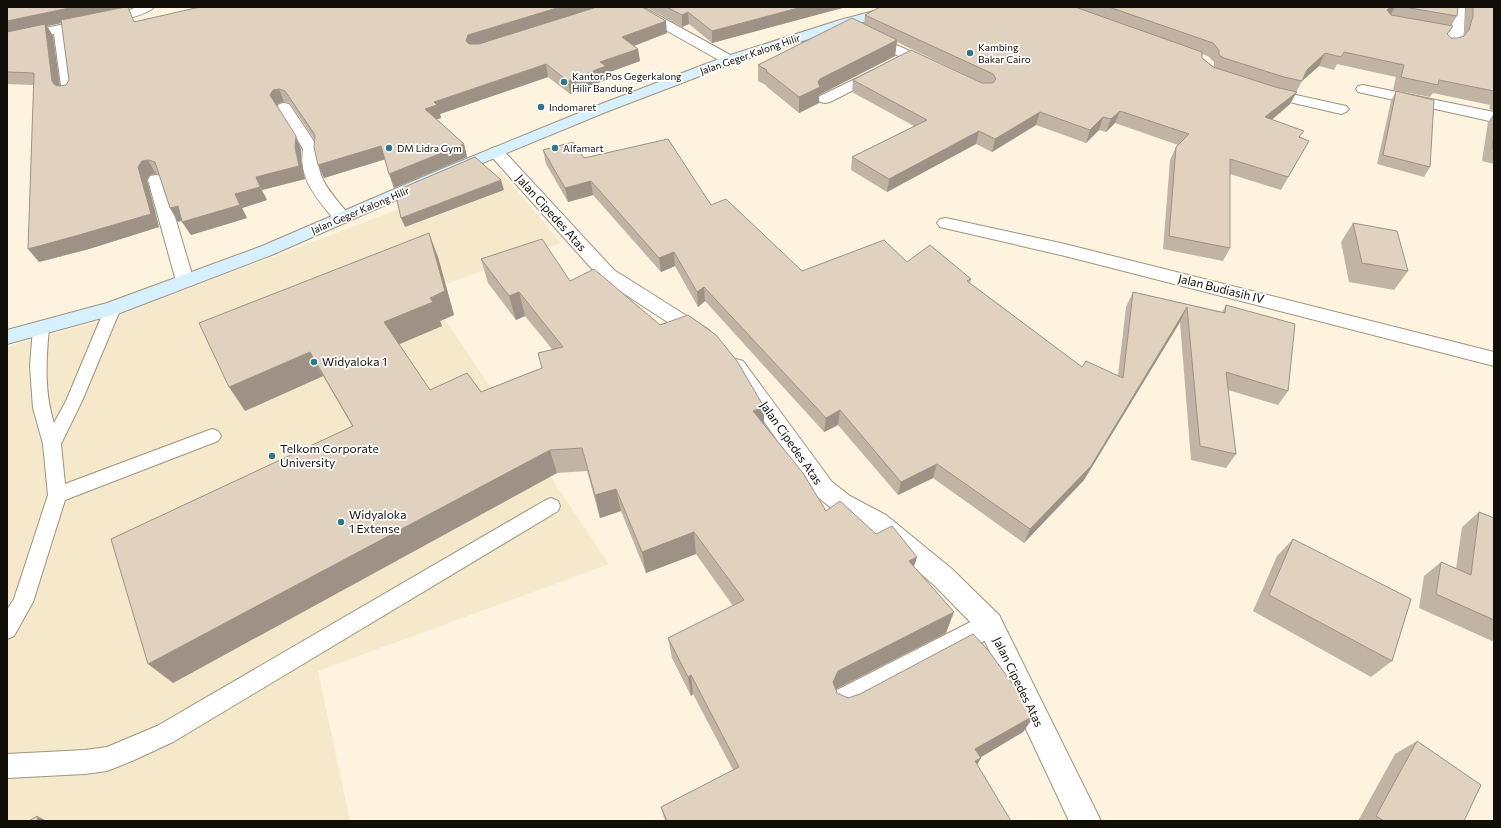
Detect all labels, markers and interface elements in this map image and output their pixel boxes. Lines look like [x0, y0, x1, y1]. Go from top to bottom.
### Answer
street label: Jalan Geger Kalong Hilir [698, 31, 802, 77]
place label: Kambing Bakar Cairo [978, 41, 1031, 65]
marker: Kambing Bakar Cairo [965, 48, 975, 58]
place label: Kantor Pos Gegerkalong Hilir Bandung [572, 70, 682, 94]
marker: Kantor Pos Gegerkalong Hilir Bandung [559, 77, 569, 87]
place label: Indomaret [549, 101, 596, 113]
marker: Indomaret [536, 102, 546, 112]
place label: DM Lidra Gym [397, 142, 462, 154]
place label: Alfamart [563, 142, 604, 154]
marker: DM Lidra Gym [384, 143, 394, 153]
marker: Alfamart [550, 143, 560, 153]
street label: Jalan Cipedes Atas [513, 171, 590, 254]
street label: Jalan Geger Kalong Hilir [309, 184, 411, 236]
street label: Jalan Budiasih IV [1176, 271, 1266, 306]
place label: Widyaloka 1 [322, 354, 387, 368]
marker: Widyaloka 1 [309, 357, 319, 367]
street label: Jalan Cipedes Atas [757, 398, 826, 487]
place label: Telkom Corporate University [280, 441, 379, 469]
marker: Telkom Corporate University [267, 451, 277, 461]
place label: Widyaloka 1 Extense [349, 507, 407, 535]
marker: Widyaloka 1 Extense [336, 517, 346, 527]
street label: Jalan Cipedes Atas [990, 634, 1047, 729]

